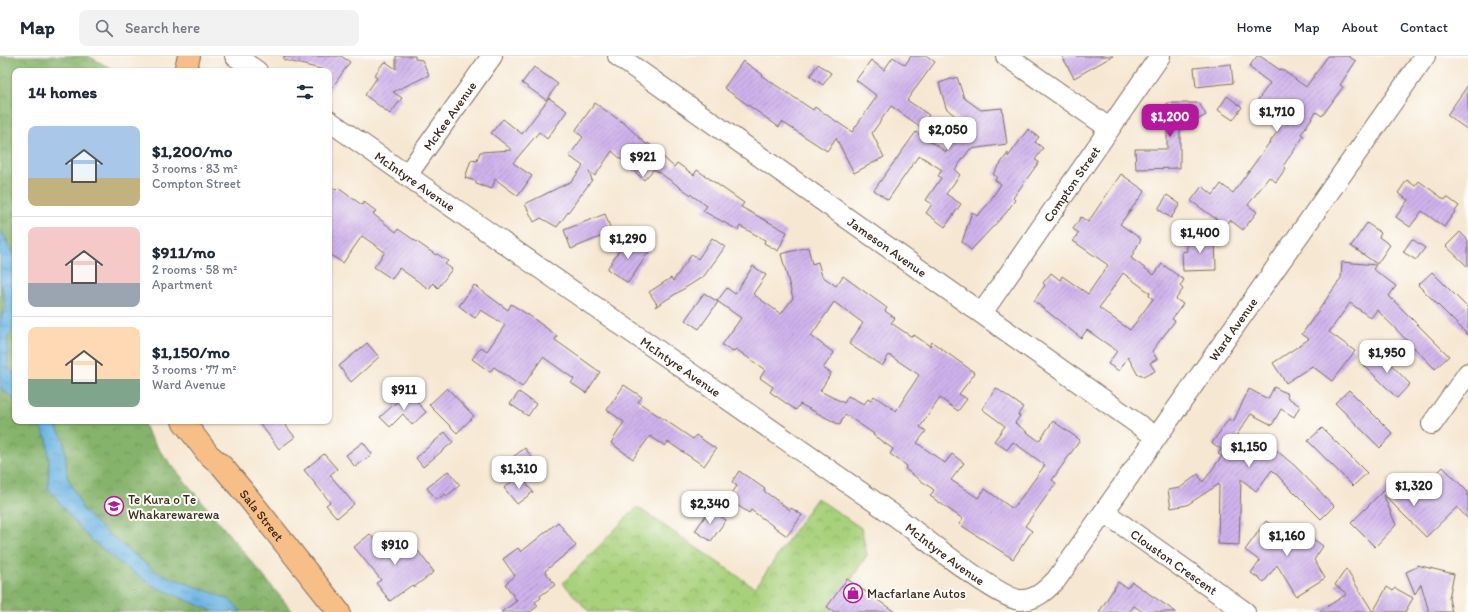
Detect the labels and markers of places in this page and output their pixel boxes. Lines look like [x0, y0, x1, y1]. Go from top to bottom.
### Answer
pin: $1,710 [1244, 99, 1310, 133]
pin: $1,200 [1137, 104, 1203, 138]
pin: $2,050 [915, 117, 981, 151]
pin: $921 [619, 144, 667, 178]
pin: $1,400 [1167, 220, 1233, 254]
pin: $1,290 [595, 226, 661, 260]
pin: $1,950 [1354, 340, 1420, 374]
pin: $911 [380, 377, 428, 411]
pin: $1,150 [1216, 434, 1282, 468]
pin: $1,310 [486, 456, 552, 490]
pin: $1,320 [1381, 473, 1447, 507]
pin: $2,340 [677, 491, 743, 525]
place label: Te Kura o Te Whakarewarewa [128, 492, 220, 522]
school or university icon: Te Kura o Te Whakarewarewa [103, 495, 125, 517]
pin: $1,160 [1254, 523, 1320, 557]
pin: $910 [371, 532, 419, 566]
shop icon: Macfarlane Autos [842, 582, 864, 604]
place label: Macfarlane Autos [867, 586, 966, 601]

